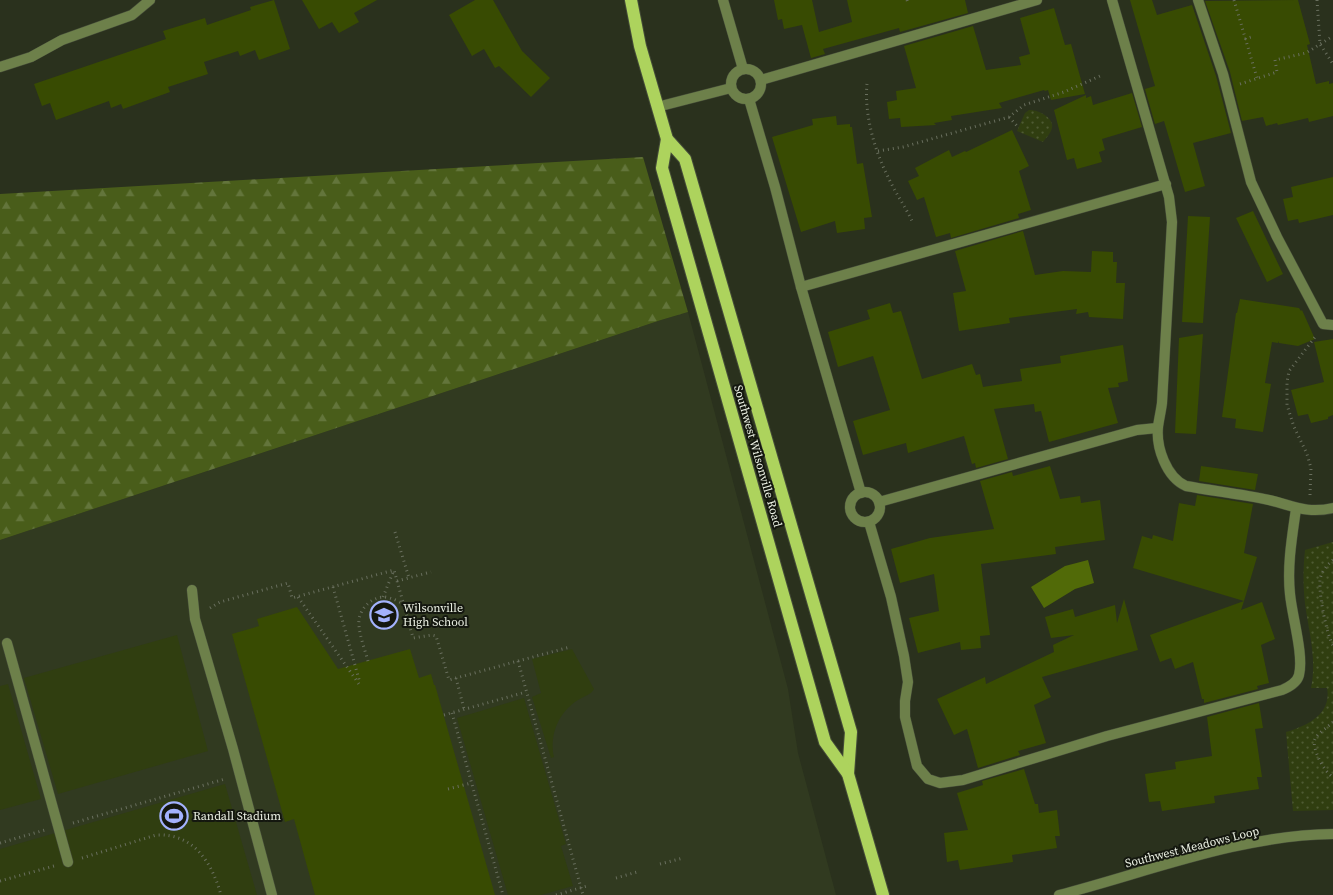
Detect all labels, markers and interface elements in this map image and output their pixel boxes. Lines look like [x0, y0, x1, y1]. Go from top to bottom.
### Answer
street label: Southwest Wilsonville Road [730, 383, 786, 529]
school or university icon: Wilsonville High School [369, 600, 399, 630]
place label: Wilsonville High School [403, 600, 468, 630]
sports icon: Randall Stadium [159, 801, 189, 831]
place label: Randall Stadium [193, 808, 281, 824]
street label: Southwest Meadows Loop [1123, 823, 1261, 871]

